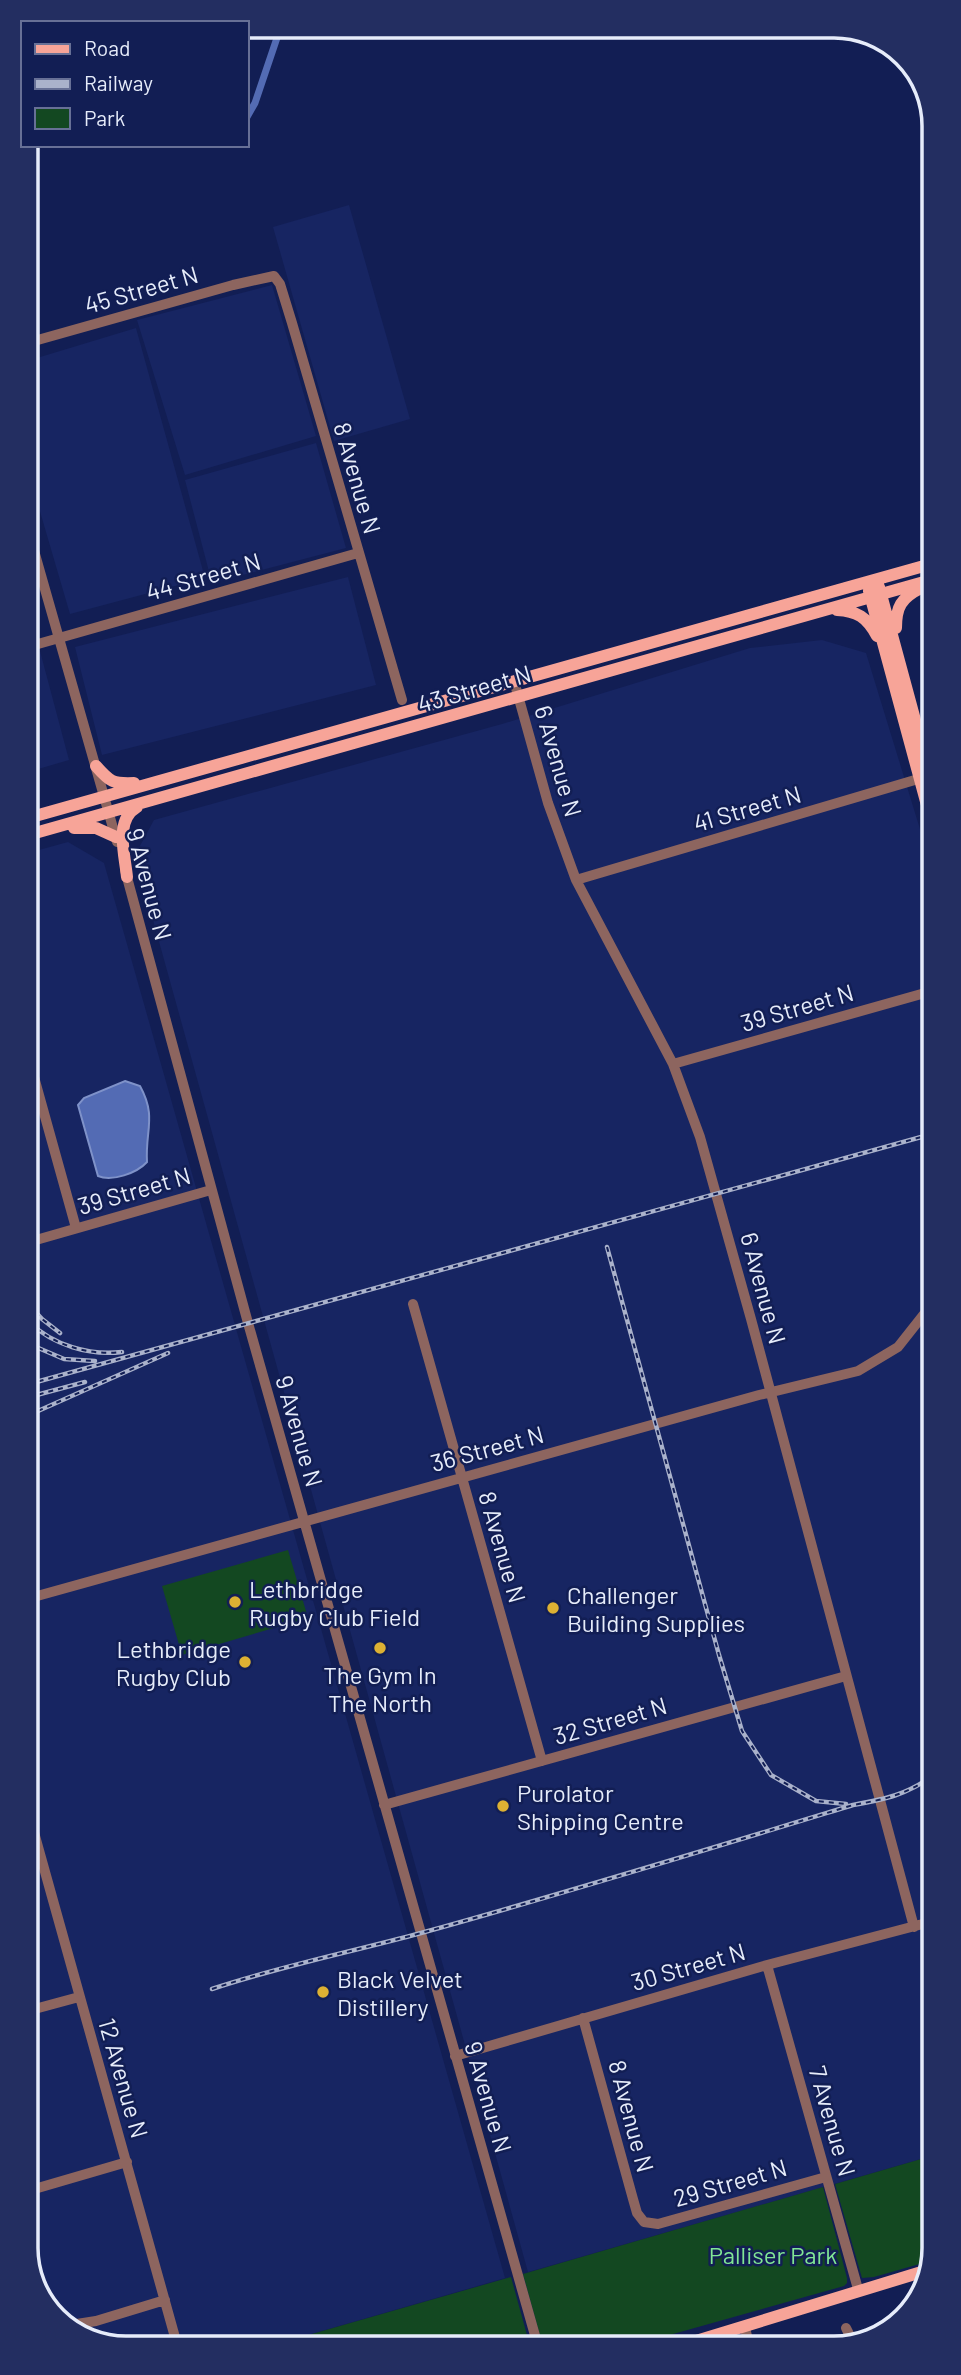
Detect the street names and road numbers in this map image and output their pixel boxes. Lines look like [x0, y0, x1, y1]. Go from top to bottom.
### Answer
street label: 45 Street N [81, 259, 201, 319]
street label: 8 Avenue N [328, 419, 388, 537]
street label: 44 Street N [142, 546, 264, 606]
street label: 43 Street N [414, 658, 534, 718]
street label: 6 Avenue N [529, 702, 589, 820]
street label: 41 Street N [690, 779, 804, 837]
street label: 9 Avenue N [121, 825, 179, 943]
street label: 39 Street N [737, 977, 857, 1037]
street label: 39 Street N [74, 1160, 194, 1220]
street label: 6 Avenue N [735, 1229, 793, 1347]
street label: 9 Avenue N [270, 1372, 330, 1490]
street label: 36 Street N [427, 1419, 547, 1477]
street label: 8 Avenue N [473, 1488, 533, 1606]
street label: 32 Street N [550, 1690, 670, 1750]
street label: 30 Street N [628, 1936, 748, 1996]
street label: 12 Avenue N [93, 2015, 155, 2141]
street label: 9 Avenue N [459, 2038, 519, 2156]
street label: 8 Avenue N [603, 2057, 661, 2175]
street label: 7 Avenue N [803, 2062, 863, 2180]
street label: 29 Street N [670, 2152, 790, 2212]

